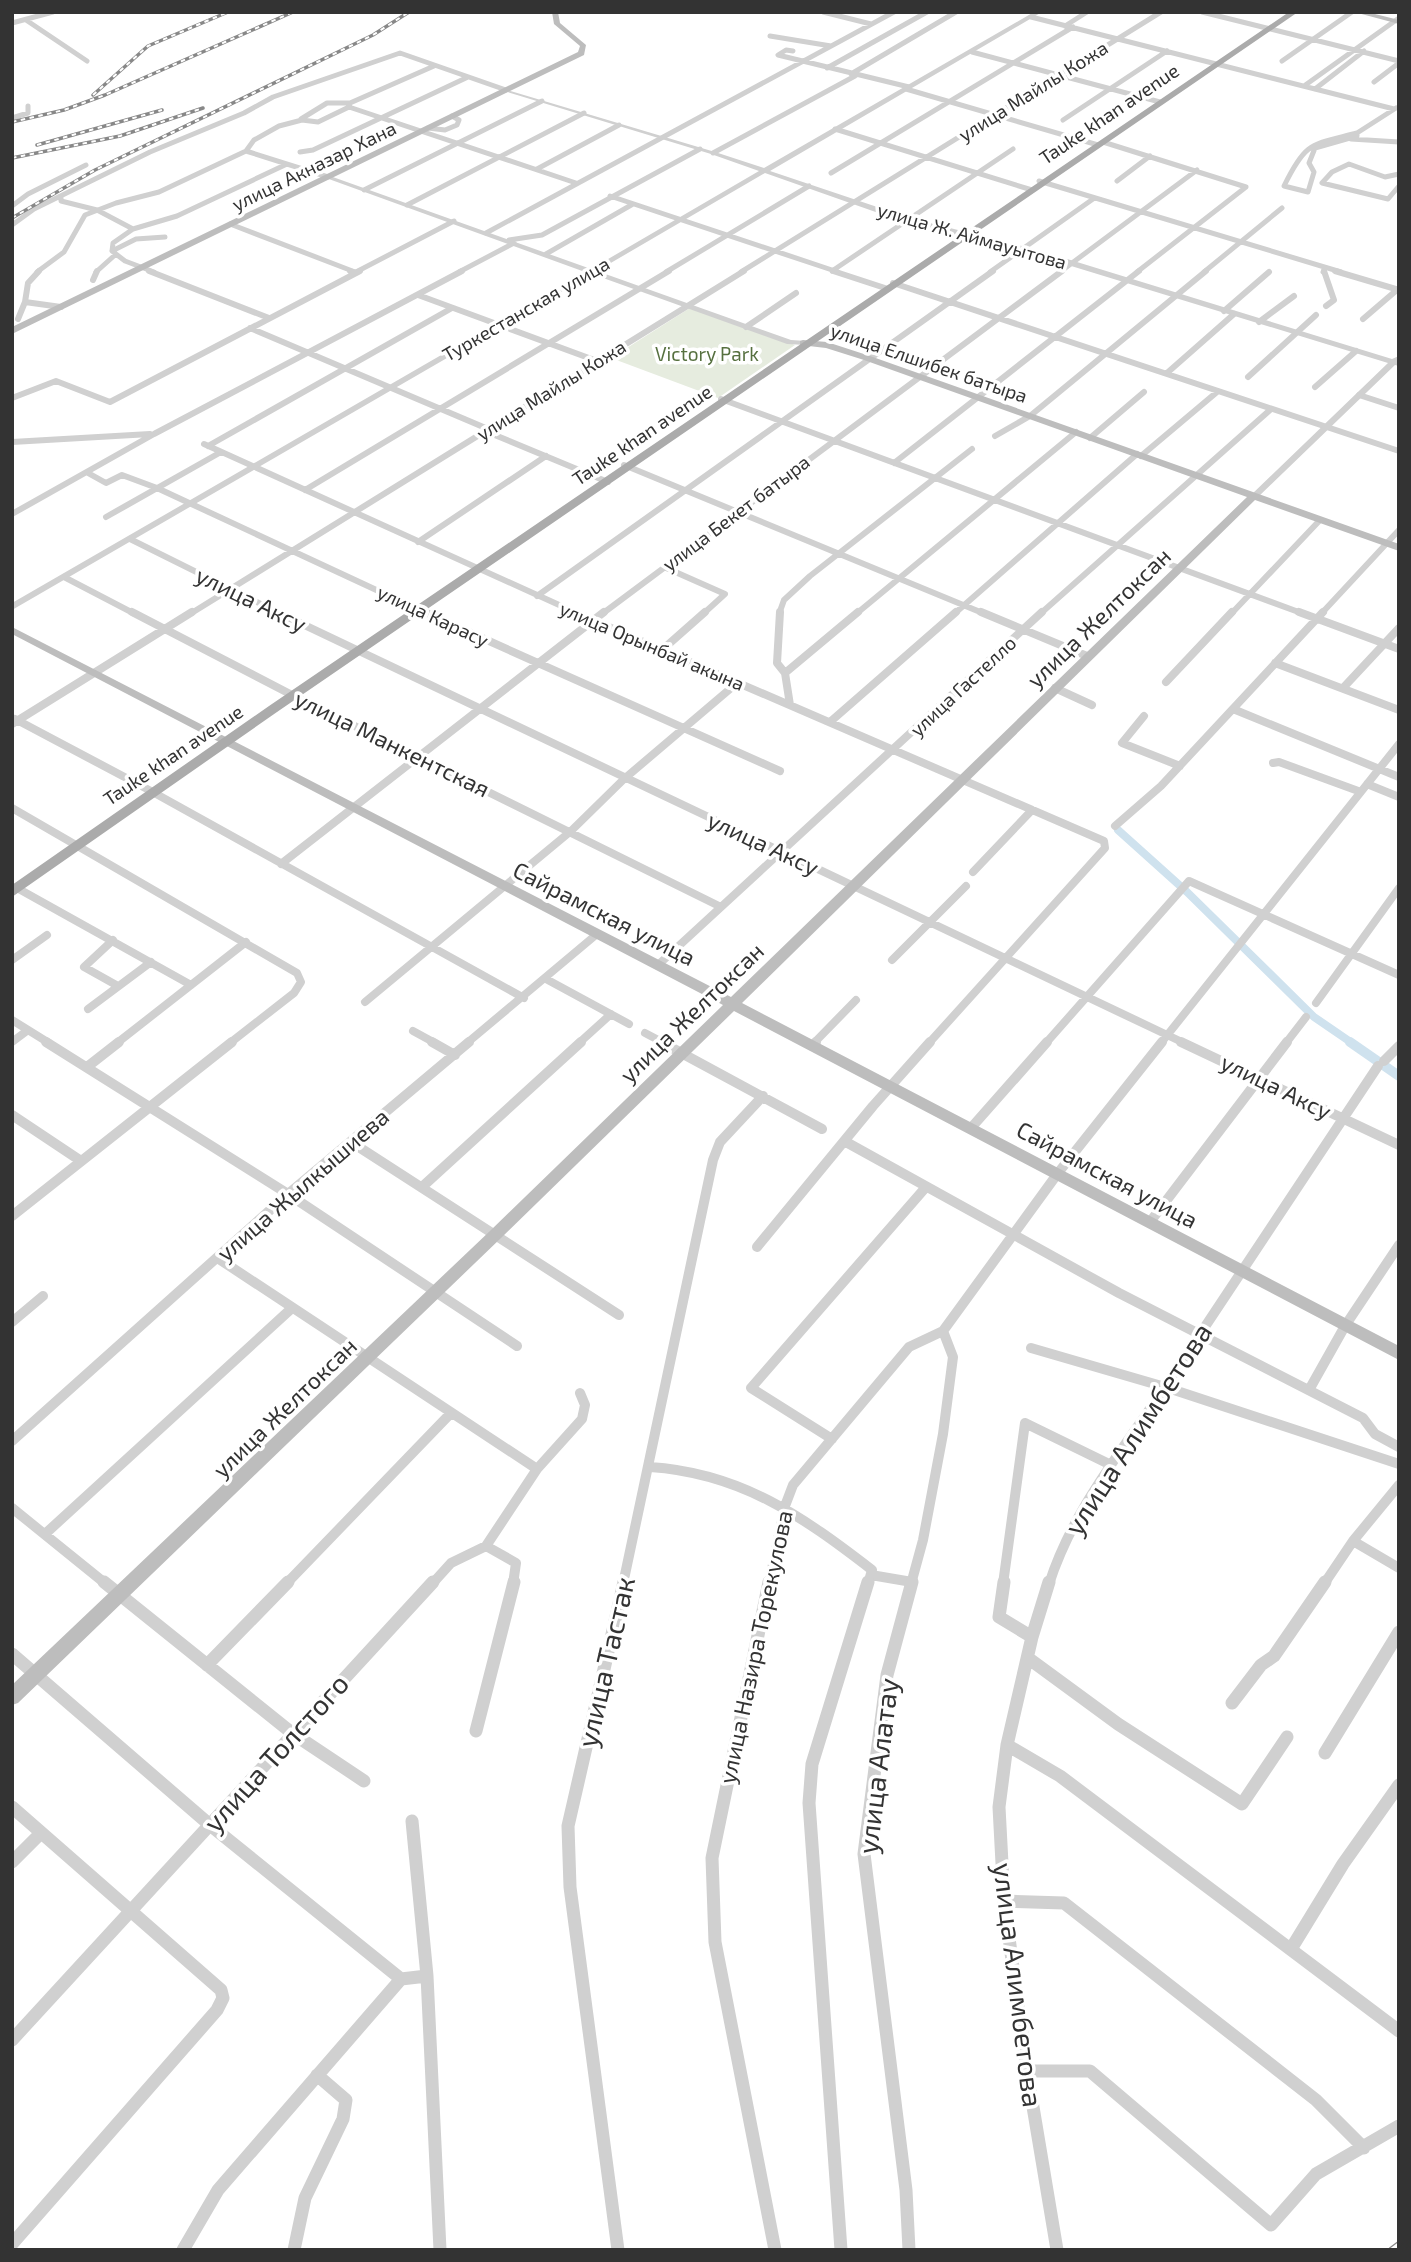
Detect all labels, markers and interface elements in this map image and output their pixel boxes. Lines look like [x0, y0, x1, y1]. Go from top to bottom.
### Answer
street label: улица Майлы Кожа [954, 35, 1112, 147]
street label: Tauke khan avenue [1035, 58, 1183, 169]
street label: улица Акназар Хана [228, 116, 400, 216]
street label: улица Ж. Аймауытова [875, 197, 1069, 275]
street label: Туркестанская улица [438, 251, 614, 367]
street label: улица Елшибек батыра [827, 318, 1031, 408]
street label: улица Майлы Кожа [472, 334, 630, 446]
park label: Victory Park [655, 342, 759, 365]
street label: Tauke khan avenue [568, 379, 716, 490]
street label: улица Бекет батыра [658, 450, 814, 576]
street label: улица Желтоксан [1020, 541, 1177, 694]
street label: улица Аксу [191, 560, 311, 639]
street label: улица Карасу [373, 580, 493, 652]
street label: улица Орынбай акына [556, 596, 748, 696]
street label: улица Гастелло [905, 631, 1021, 741]
street label: улица Манкентская [290, 684, 495, 803]
street label: Tauke khan avenue [99, 699, 247, 810]
street label: улица Аксу [703, 805, 823, 882]
street label: Сайрамская улица [508, 855, 700, 972]
street label: улица Желтоксан [613, 936, 770, 1089]
street label: улица Аксу [1216, 1047, 1336, 1126]
street label: улица Жылкышиева [211, 1102, 395, 1267]
street label: Сайрамская улица [1012, 1115, 1203, 1234]
street label: улица Алимбетова [1056, 1316, 1218, 1541]
street label: улица Желтоксан [206, 1331, 363, 1484]
street label: улица Назира Торекулова [712, 1508, 799, 1786]
street label: улица Тастак [569, 1573, 641, 1750]
street label: улица Толстого [195, 1666, 355, 1838]
street label: улица Алатау [849, 1676, 905, 1856]
street label: улица Алимбетова [987, 1861, 1051, 2109]

